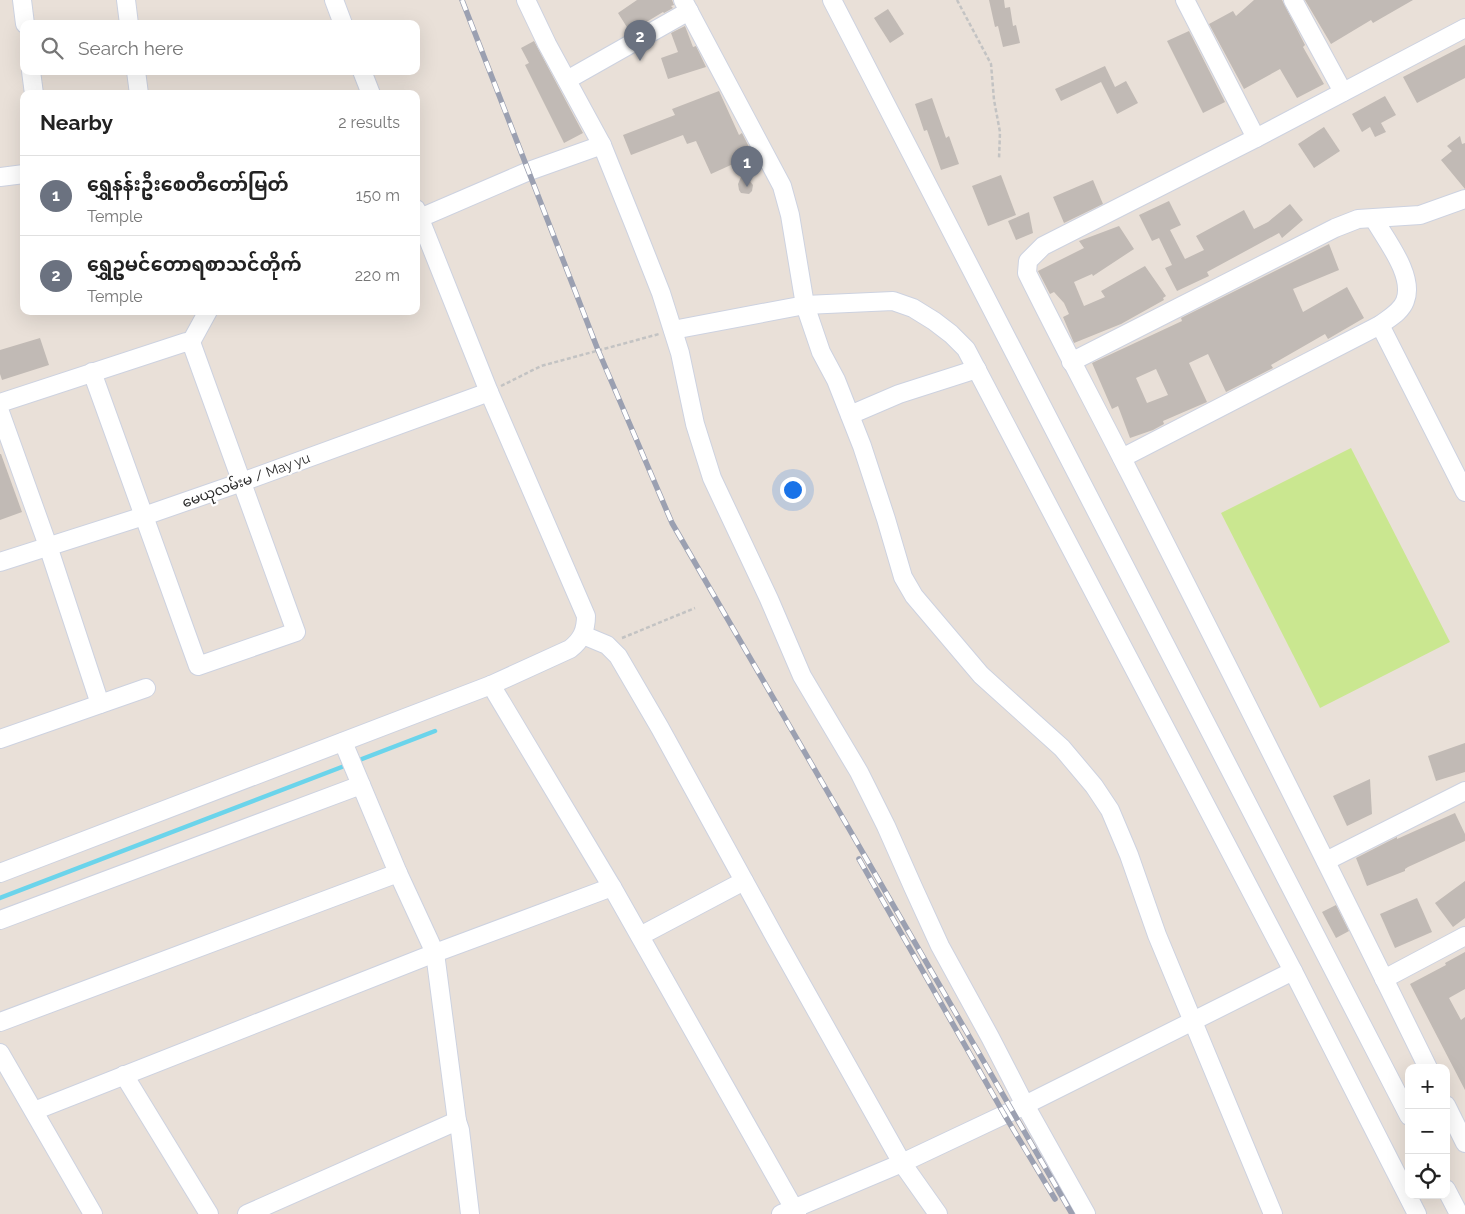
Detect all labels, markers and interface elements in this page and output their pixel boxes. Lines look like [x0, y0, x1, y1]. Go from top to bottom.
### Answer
search box [20, 20, 420, 75]
pin: 2 [624, 20, 656, 61]
icon: search [38, 34, 66, 62]
text: Search here [78, 37, 184, 59]
text: Nearby [40, 110, 113, 135]
text: 2 results [338, 113, 400, 132]
pin: 1 [731, 146, 763, 187]
text: ရွှေနန်းဦးစေတီတော်မြတ် [87, 173, 289, 195]
text: 1 [52, 186, 60, 205]
text: 150 m [356, 186, 400, 205]
text: Temple [87, 207, 143, 226]
text: ရွှေဥမင်တောရစာသင်တိုက် [87, 253, 302, 275]
text: 2 [51, 266, 61, 285]
text: 220 m [355, 266, 400, 285]
text: Temple [87, 287, 143, 306]
street label: မေယုလမ်းမ / May yu [179, 448, 314, 514]
your location [780, 477, 806, 503]
map controls [1405, 1064, 1450, 1199]
button: + [1405, 1064, 1450, 1109]
button: − [1405, 1109, 1450, 1154]
button: locate [1405, 1154, 1450, 1199]

